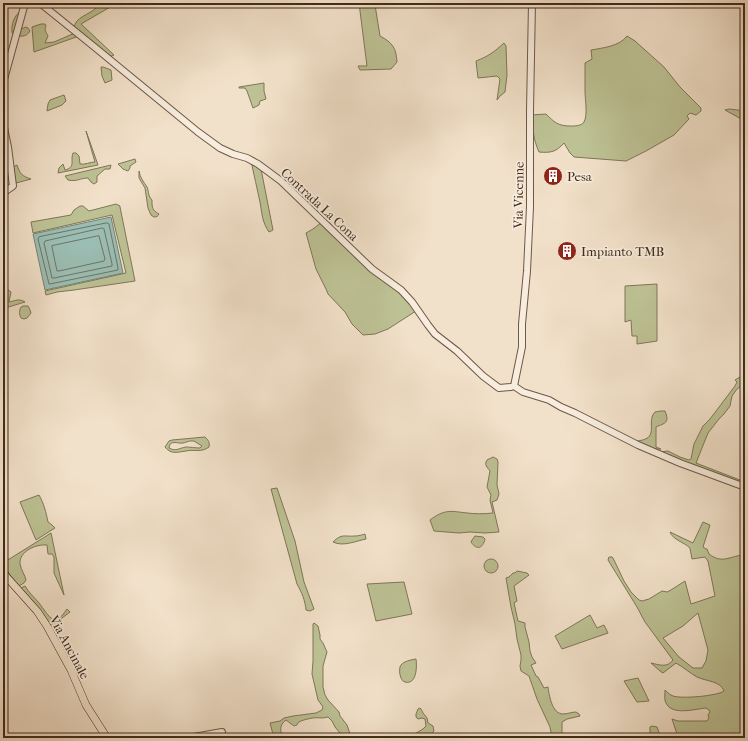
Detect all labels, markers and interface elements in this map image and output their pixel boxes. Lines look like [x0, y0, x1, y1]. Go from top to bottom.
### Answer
street label: Via Vicenne [510, 161, 527, 230]
street label: Contrada La Cona [278, 165, 362, 245]
building icon: Pesa [542, 165, 564, 187]
place label: Pesa [567, 169, 593, 184]
building icon: Impianto TMB [556, 240, 578, 262]
place label: Impianto TMB [581, 244, 664, 259]
street label: Via Ancinale [46, 612, 93, 682]

